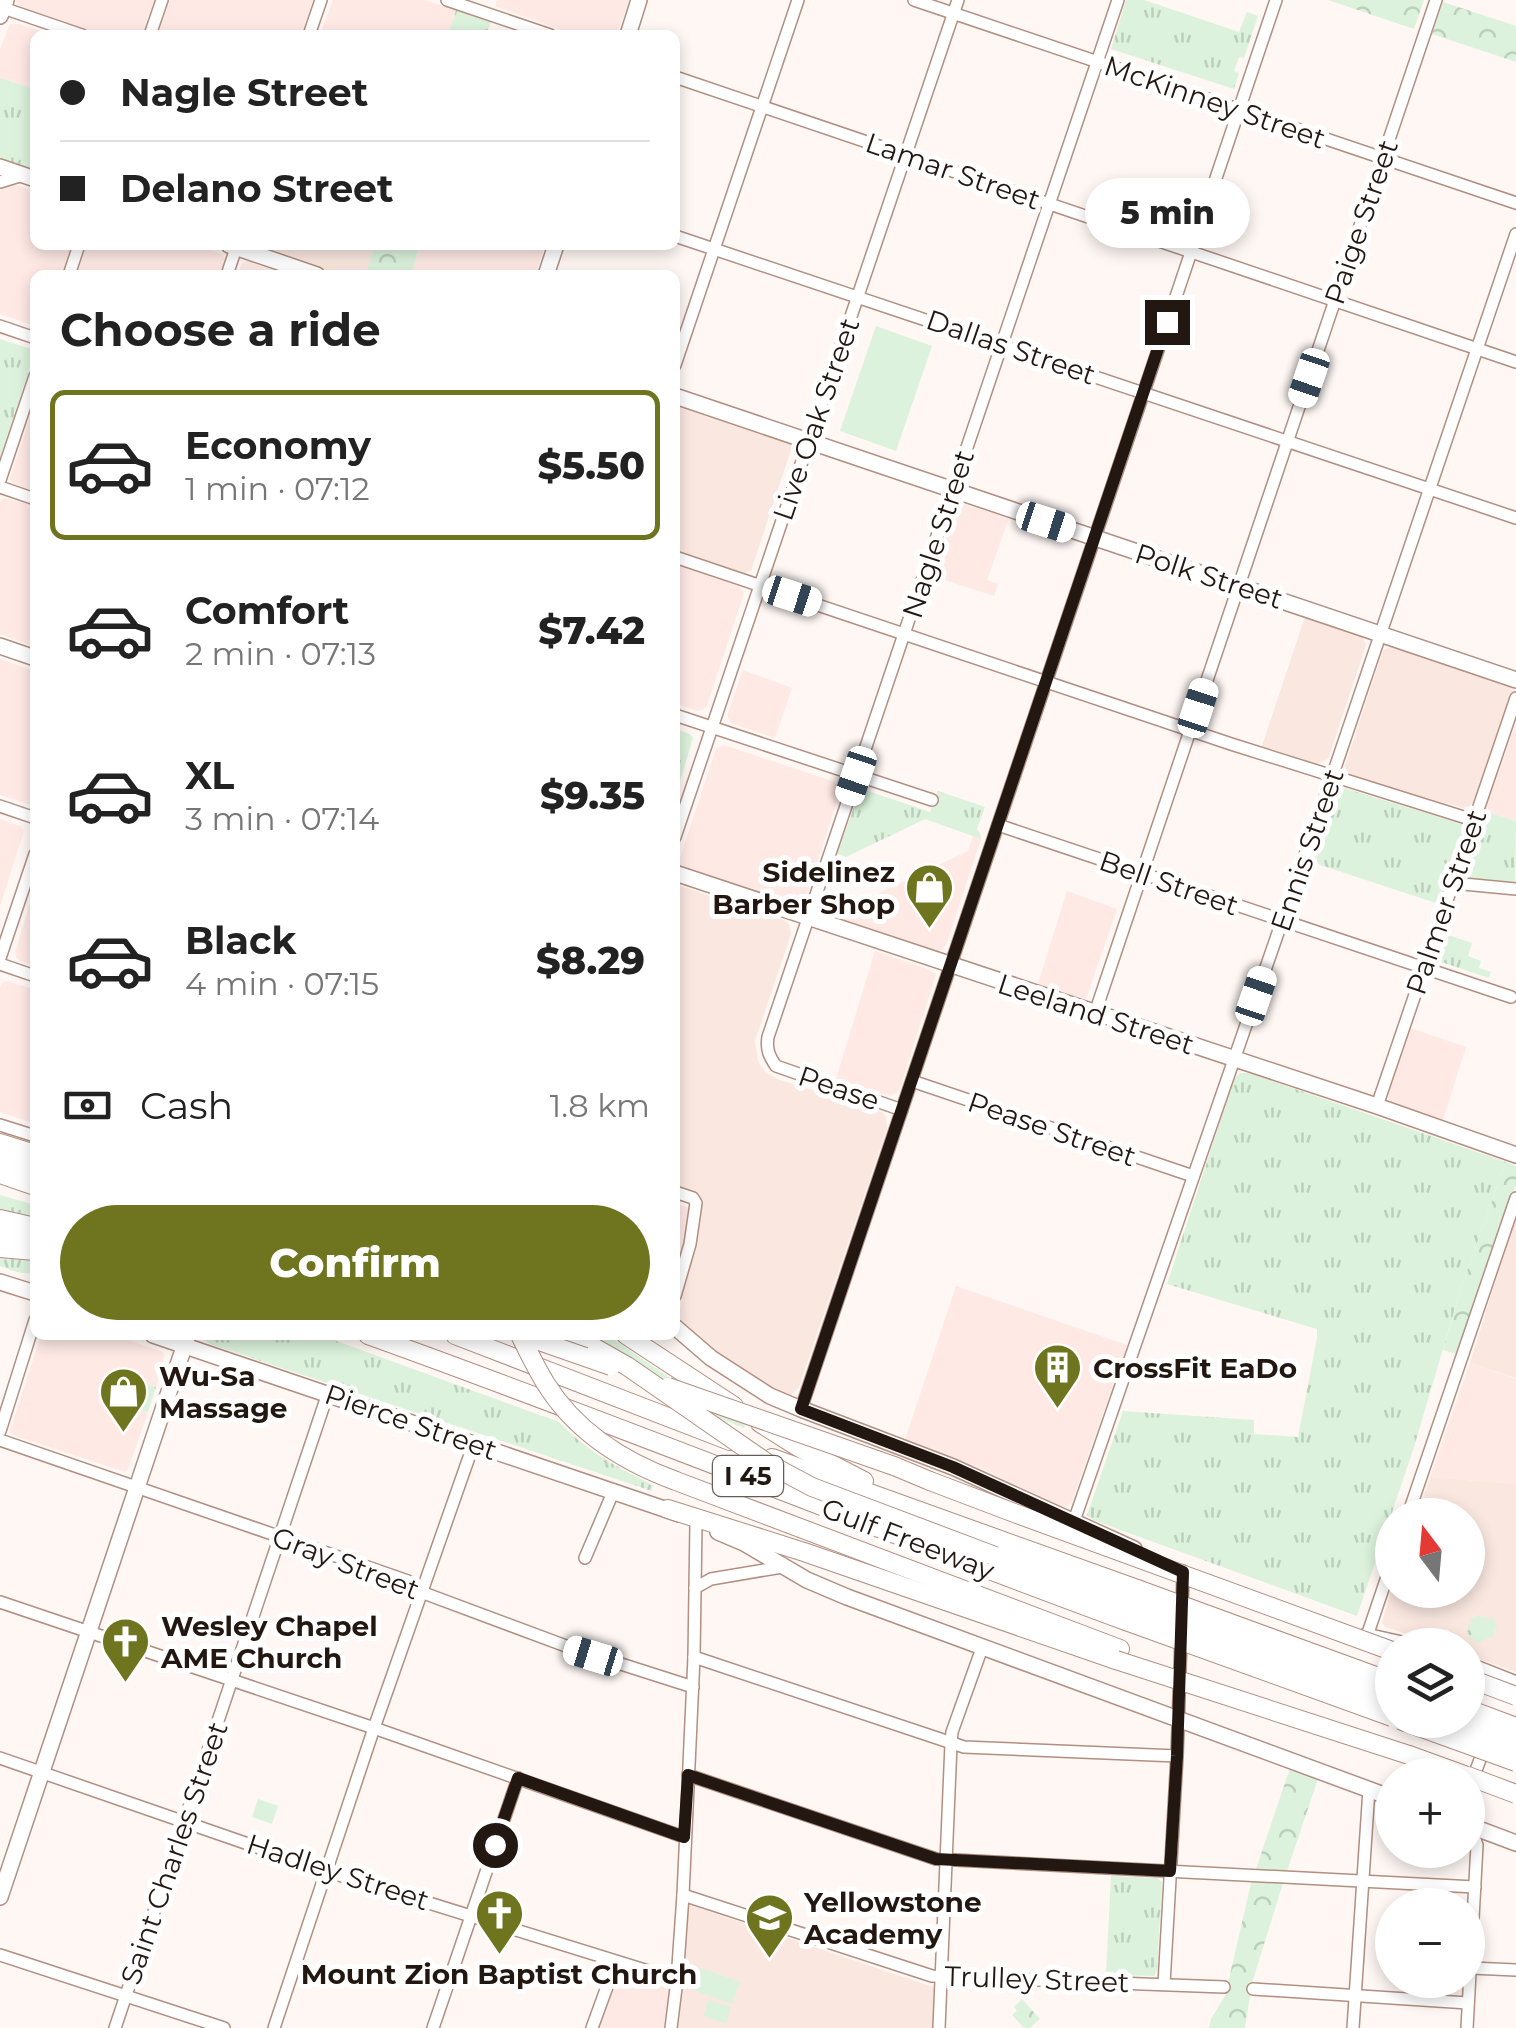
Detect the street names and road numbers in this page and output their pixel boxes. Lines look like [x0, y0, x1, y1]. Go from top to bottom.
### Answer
street label: McKinney Street [1100, 48, 1330, 156]
street label: Lamar Street [861, 125, 1045, 217]
street label: Paige Street [1317, 135, 1405, 309]
street label: Dallas Street [922, 302, 1100, 392]
street label: Live Oak Street [765, 313, 867, 525]
street label: Nagle Street [895, 446, 981, 622]
street label: Polk Street [1131, 536, 1287, 616]
street label: Ennis Street [1263, 764, 1351, 936]
street label: Palmer Street [1398, 805, 1494, 999]
street label: Bell Street [1095, 843, 1243, 923]
street label: Leeland Street [994, 966, 1198, 1062]
street label: Pease [794, 1058, 884, 1118]
street label: Pease Street [964, 1084, 1140, 1174]
street label: Pierce Street [320, 1377, 502, 1467]
road number: I 45 [713, 1456, 783, 1496]
street label: Gulf Freeway [817, 1491, 1000, 1588]
street label: Gray Street [268, 1519, 424, 1607]
street label: Saint Charles Street [113, 1717, 235, 1989]
street label: Hadley Street [243, 1827, 433, 1917]
street label: Trulley Street [944, 1959, 1130, 1999]

